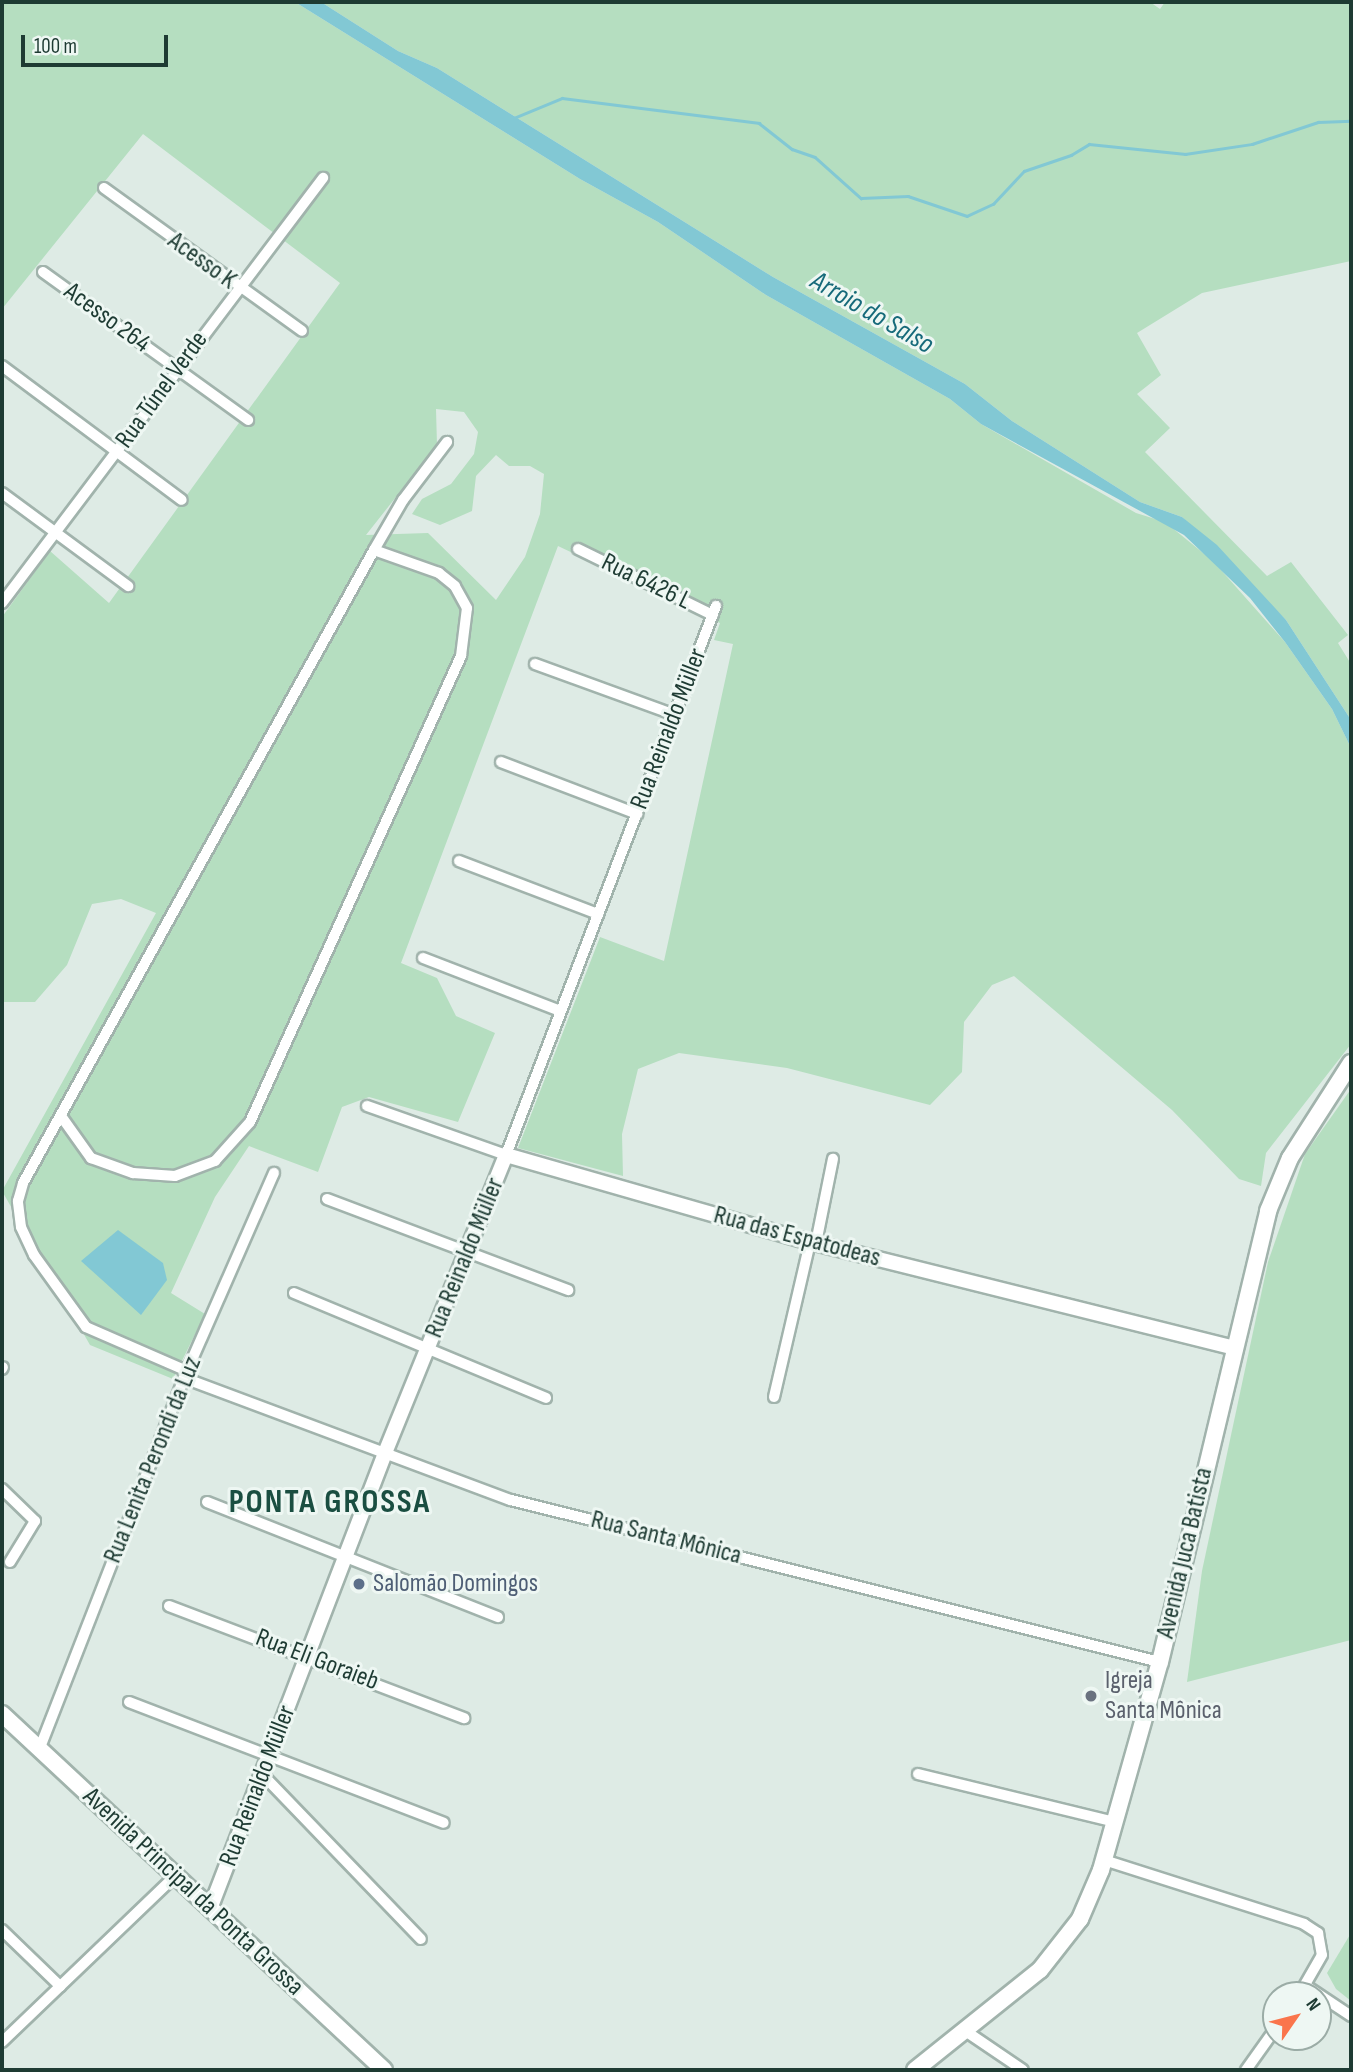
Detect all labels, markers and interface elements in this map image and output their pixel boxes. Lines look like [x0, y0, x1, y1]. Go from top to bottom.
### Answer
scale bar [24, 21, 172, 65]
text: 100 m [34, 34, 77, 59]
street label: Acesso K [162, 226, 242, 296]
water label: Arroio do Salso [805, 264, 939, 362]
street label: Acesso 264 [58, 276, 156, 360]
street label: Rua Túnel Verde [109, 325, 215, 455]
street label: Rua 6426 L [596, 547, 696, 617]
street label: Rua Reinaldo Müller [624, 644, 714, 814]
street label: Rua Reinaldo Müller [419, 1174, 511, 1342]
street label: Rua das Espatodeas [710, 1200, 884, 1274]
street label: Rua Lenita Perondi da Luz [97, 1352, 209, 1568]
street label: Avenida Juca Batista [1150, 1465, 1220, 1641]
district label: PONTA GROSSA [230, 1483, 430, 1523]
street label: Rua Santa Mônica [588, 1504, 744, 1572]
place label: Salomão Domingos [373, 1568, 538, 1600]
marker: Salomão Domingos [351, 1576, 367, 1592]
street label: Rua Eli Goraieb [251, 1622, 383, 1698]
place label: Igreja Santa Mônica [1105, 1665, 1222, 1726]
marker: Igreja Santa Mônica [1083, 1688, 1099, 1704]
street label: Rua Reinaldo Müller [213, 1701, 303, 1871]
street label: Avenida Principal da Ponta Grossa [76, 1782, 310, 2002]
north arrow [1262, 1981, 1332, 2051]
text: N [1301, 1994, 1325, 2016]

